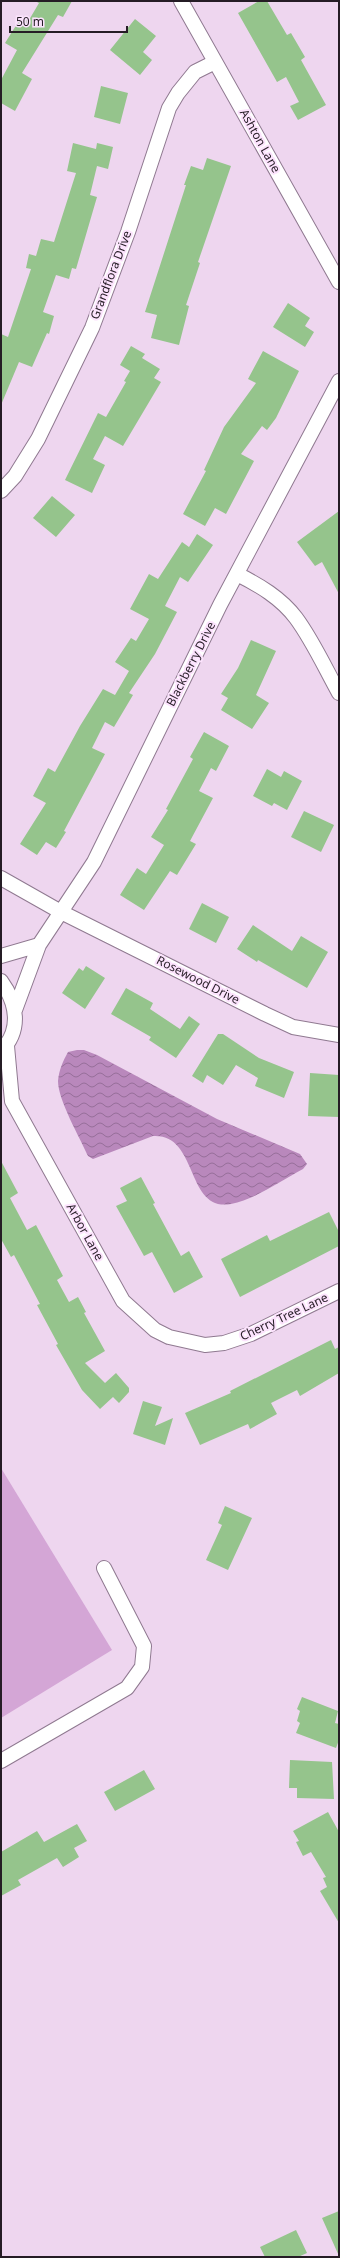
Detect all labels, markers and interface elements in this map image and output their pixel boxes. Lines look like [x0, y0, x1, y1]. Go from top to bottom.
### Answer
scale bar [10, 8, 127, 34]
text: 50 m [16, 13, 44, 30]
street label: Ashton Lane [236, 106, 285, 176]
street label: Grandflora Drive [86, 228, 135, 322]
street label: Blackberry Drive [162, 618, 219, 709]
street label: Rosewood Drive [154, 951, 243, 1008]
street label: Arbor Lane [63, 1200, 108, 1263]
street label: Cherry Tree Lane [237, 1289, 331, 1344]

